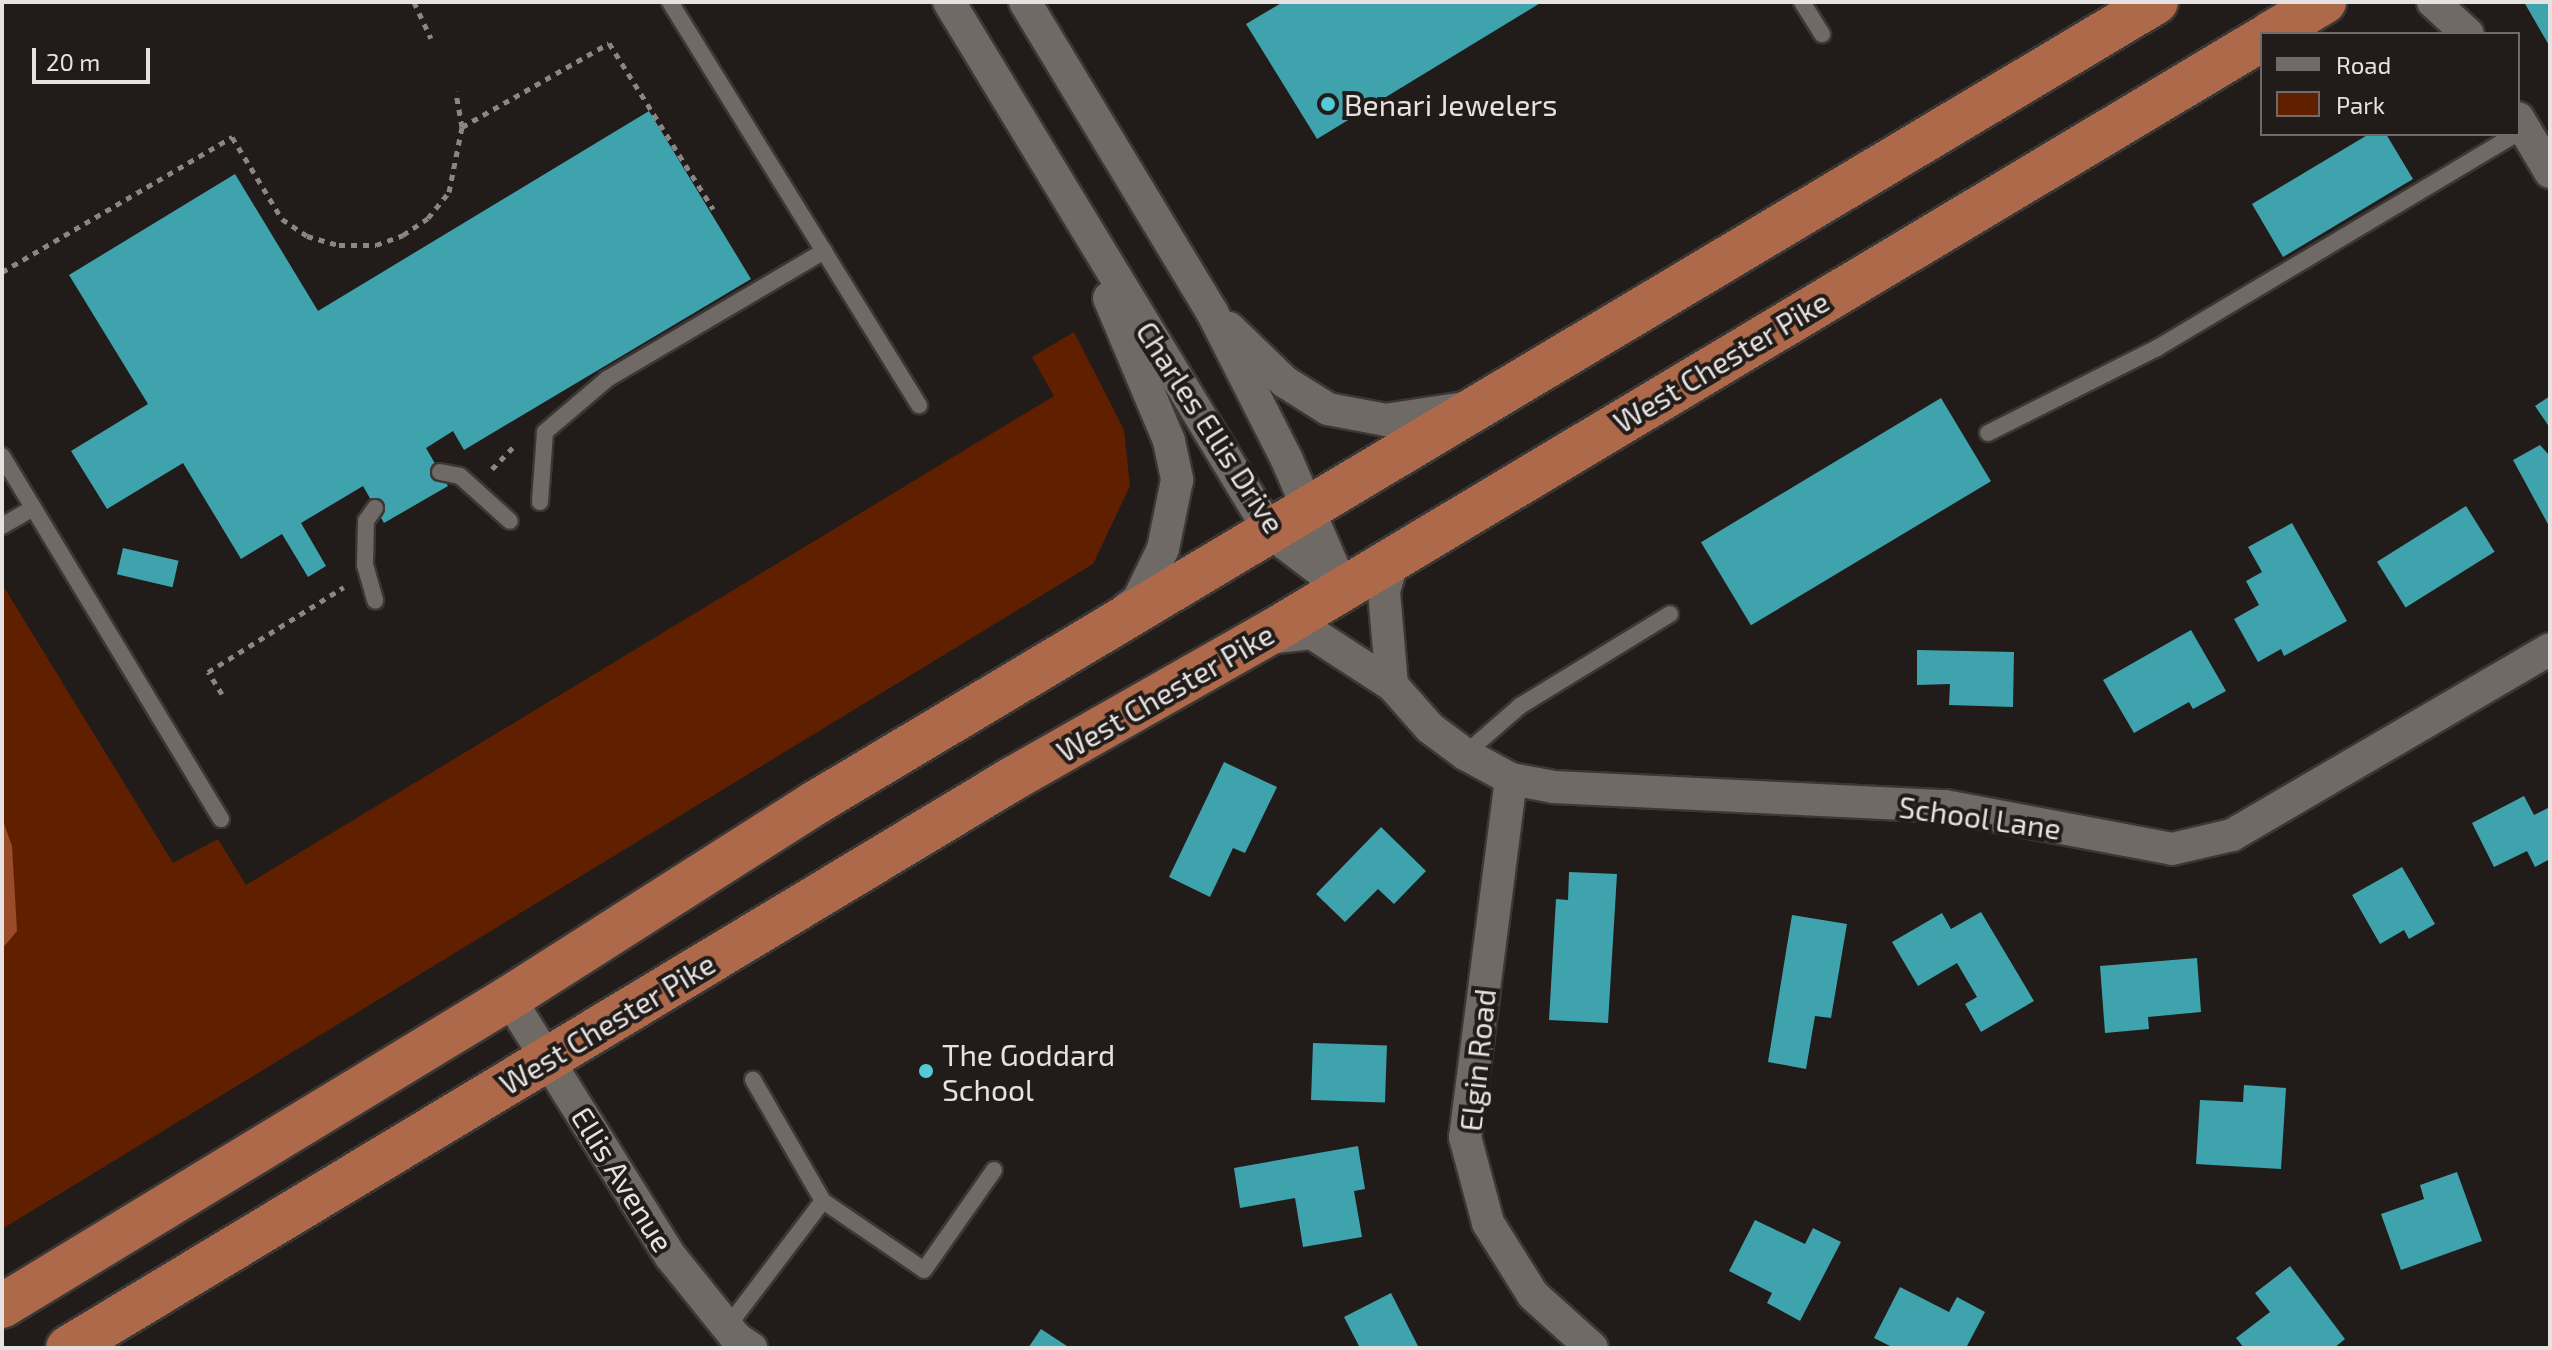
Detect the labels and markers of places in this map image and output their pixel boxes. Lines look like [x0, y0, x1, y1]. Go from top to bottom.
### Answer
place label: Benari Jewelers [1344, 86, 1558, 122]
marker: Benari Jewelers [1319, 95, 1337, 113]
place label: The Goddard School [942, 1036, 1115, 1106]
marker: The Goddard School [917, 1062, 935, 1080]

